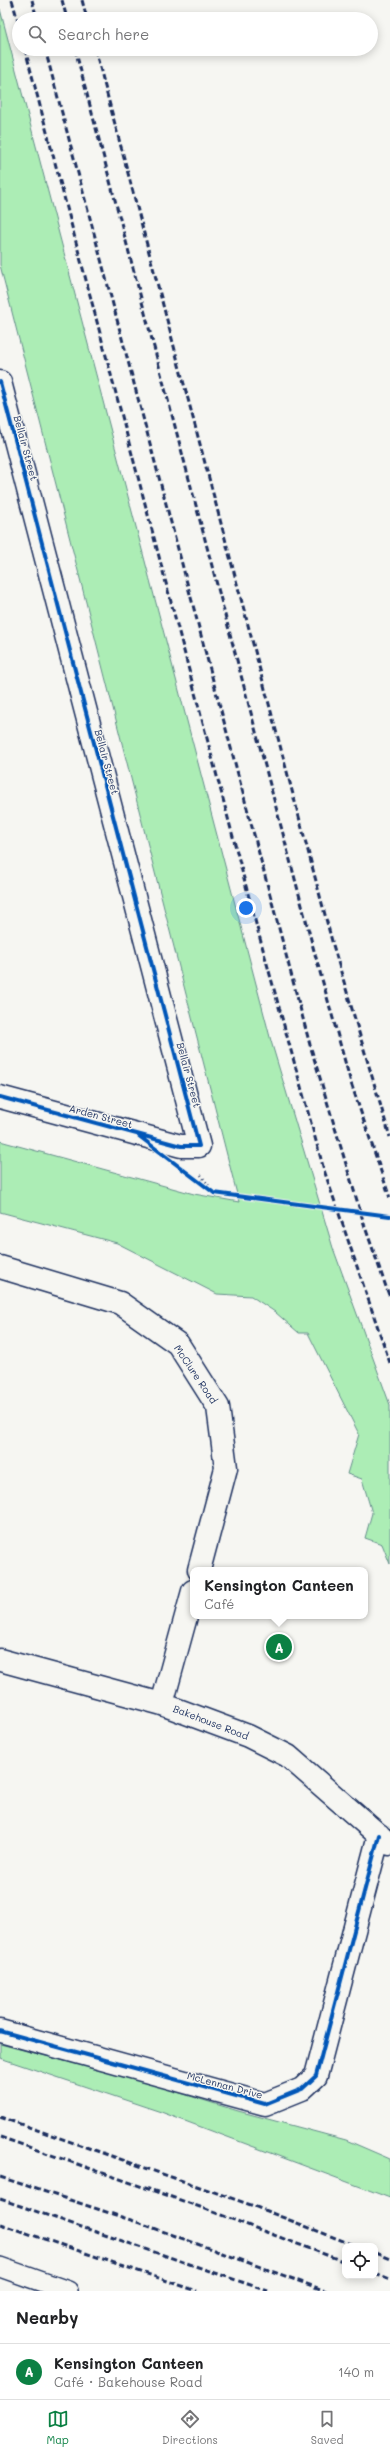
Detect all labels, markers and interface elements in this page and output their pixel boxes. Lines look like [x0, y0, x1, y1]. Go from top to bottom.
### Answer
search box [12, 12, 378, 56]
icon: search [26, 23, 48, 45]
text: Search here [58, 24, 149, 44]
street label: Bellair Street [11, 414, 41, 482]
street label: Bellair Street [92, 728, 122, 796]
your location [236, 898, 256, 918]
street label: Bellair Street [174, 1041, 204, 1109]
street label: Arden Street [68, 1101, 134, 1131]
street label: McClure Road [171, 1342, 221, 1406]
popup [190, 1567, 368, 1619]
text: Kensington Canteen [204, 1575, 354, 1595]
text: Café [204, 1595, 234, 1612]
pin: A [266, 1632, 292, 1662]
street label: Bakehouse Road [171, 1701, 251, 1743]
street label: McLennan Drive [186, 2068, 264, 2102]
map controls [342, 2243, 378, 2279]
button: locate [342, 2243, 378, 2279]
text: Nearby [16, 2306, 78, 2328]
text: Kensington Canteen [54, 2353, 203, 2373]
text: A [24, 2363, 34, 2380]
text: 140 m [338, 2363, 374, 2380]
text: Café · Bakehouse Road [54, 2373, 202, 2390]
tab: Map [47, 2408, 69, 2447]
tab: Directions [162, 2408, 218, 2447]
tab: Saved [311, 2408, 343, 2447]

